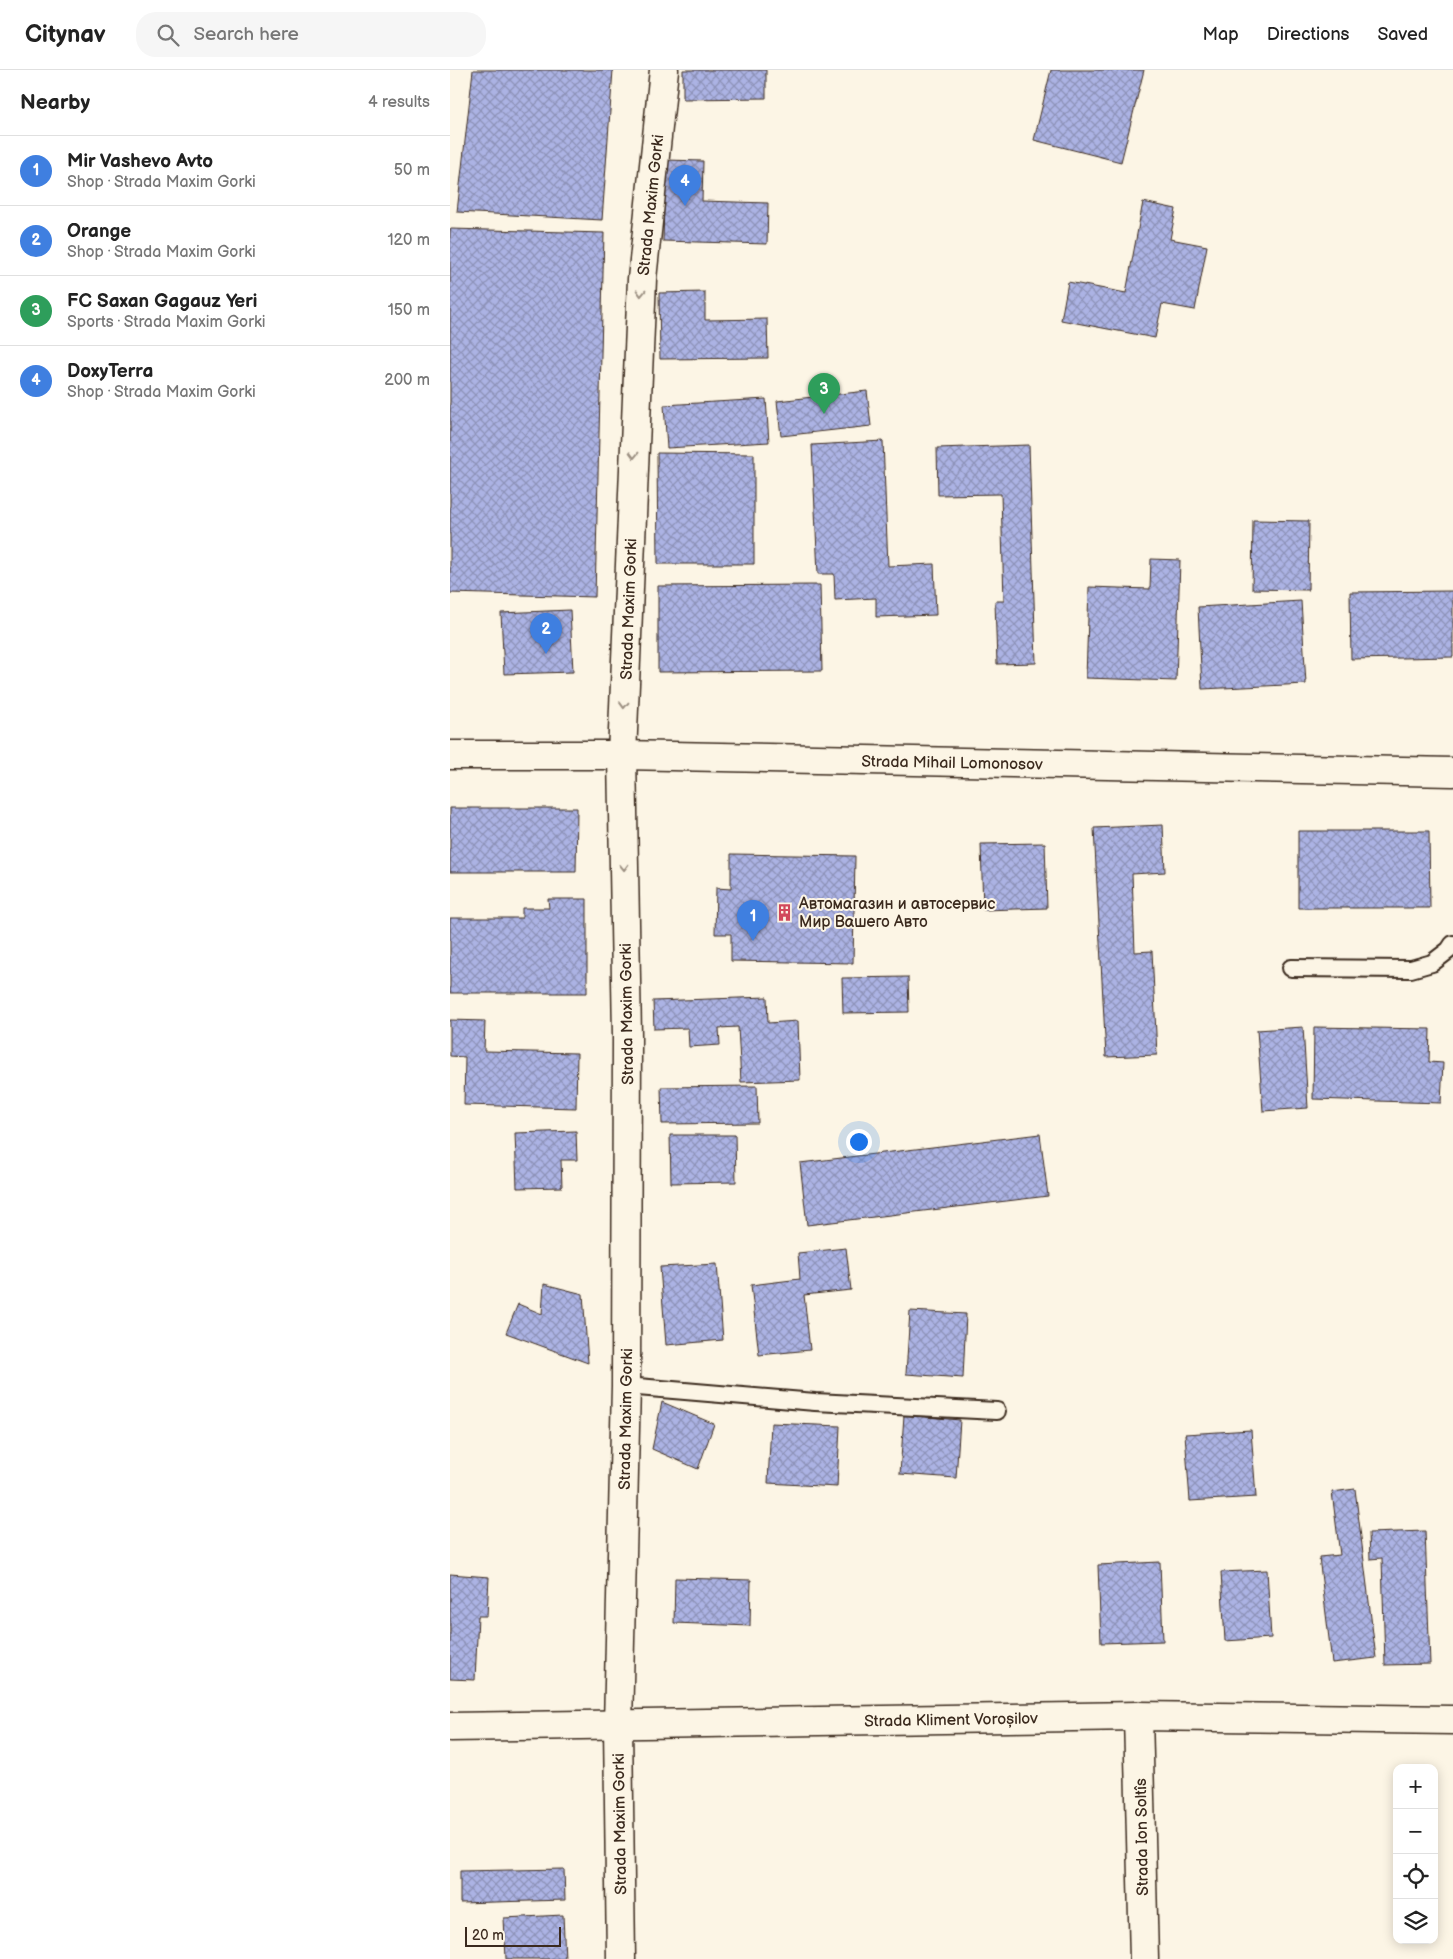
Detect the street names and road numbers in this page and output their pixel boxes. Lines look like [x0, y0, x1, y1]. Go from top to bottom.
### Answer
street label: Strada Maxim Gorki [635, 134, 668, 277]
street label: Strada Maxim Gorki [618, 538, 641, 680]
street label: Strada Mihail Lomonosov [861, 752, 1043, 775]
street label: Strada Maxim Gorki [617, 943, 638, 1085]
street label: Strada Maxim Gorki [616, 1348, 637, 1490]
street label: Strada Kliment Voroșilov [864, 1709, 1038, 1732]
street label: Strada Maxim Gorki [610, 1753, 631, 1895]
street label: Strada Ion Soltîs [1132, 1778, 1153, 1896]

